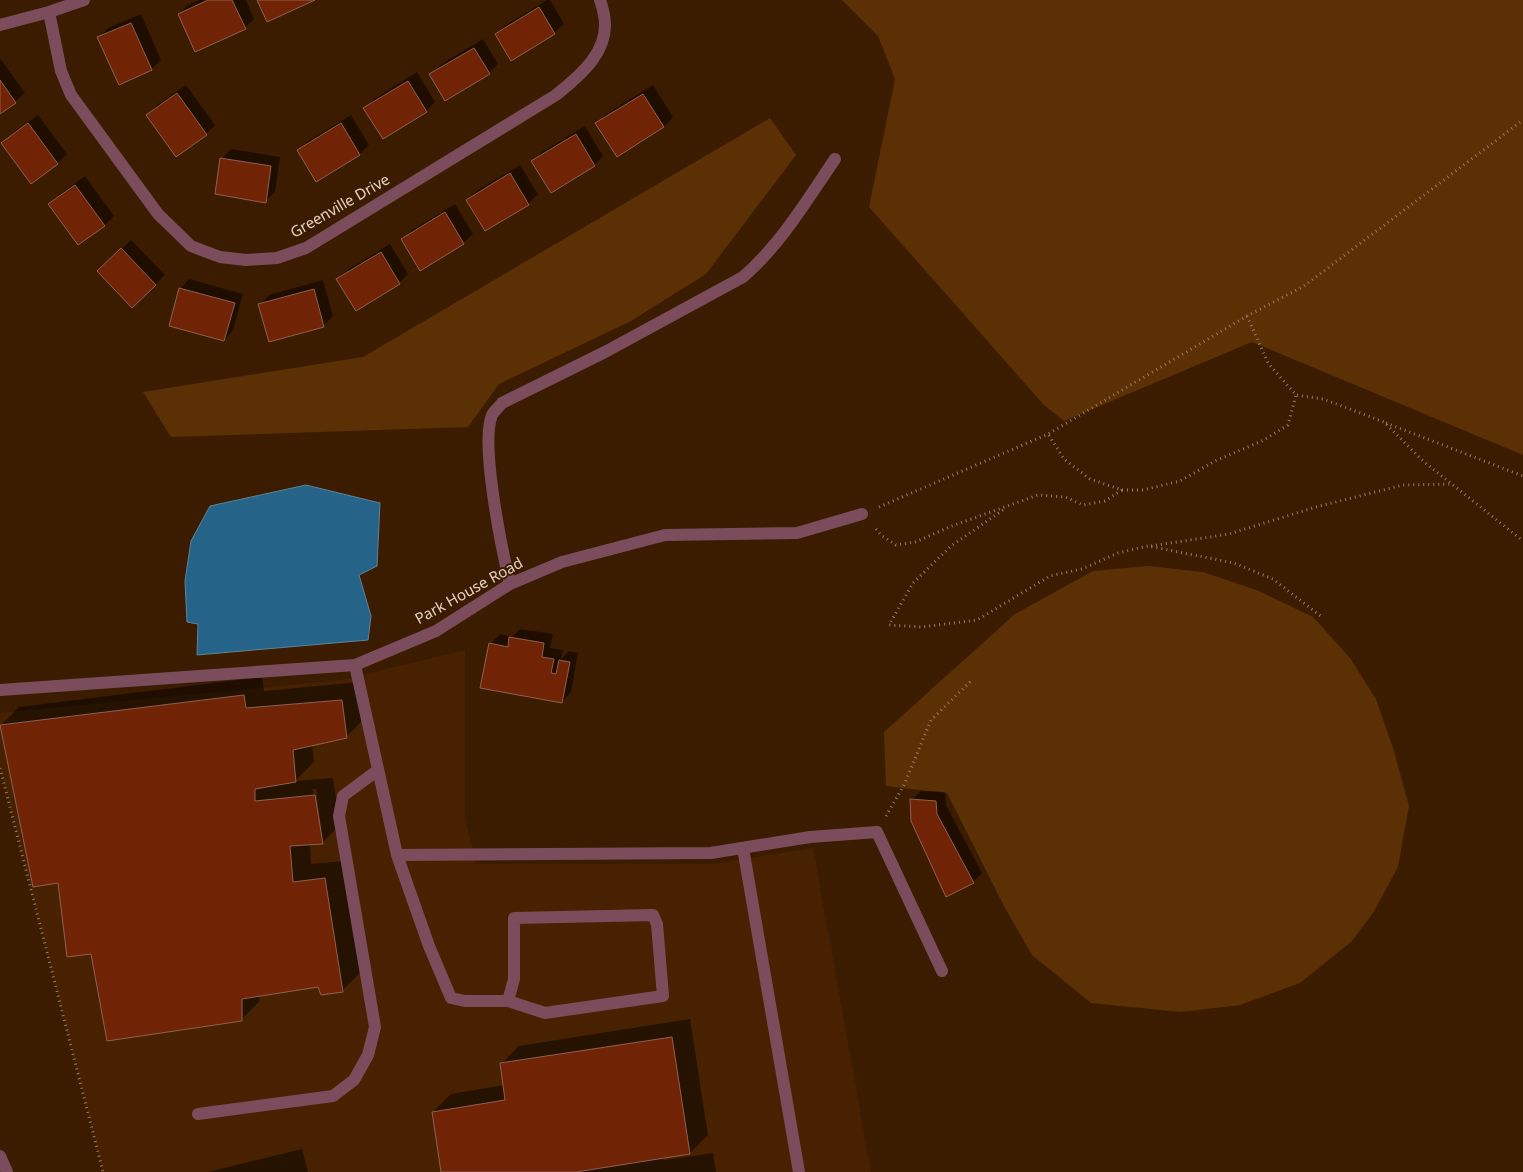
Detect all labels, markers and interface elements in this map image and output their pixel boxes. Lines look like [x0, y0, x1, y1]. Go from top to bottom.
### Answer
street label: Greenville Drive [286, 169, 393, 242]
street label: Park House Road [411, 552, 526, 628]

